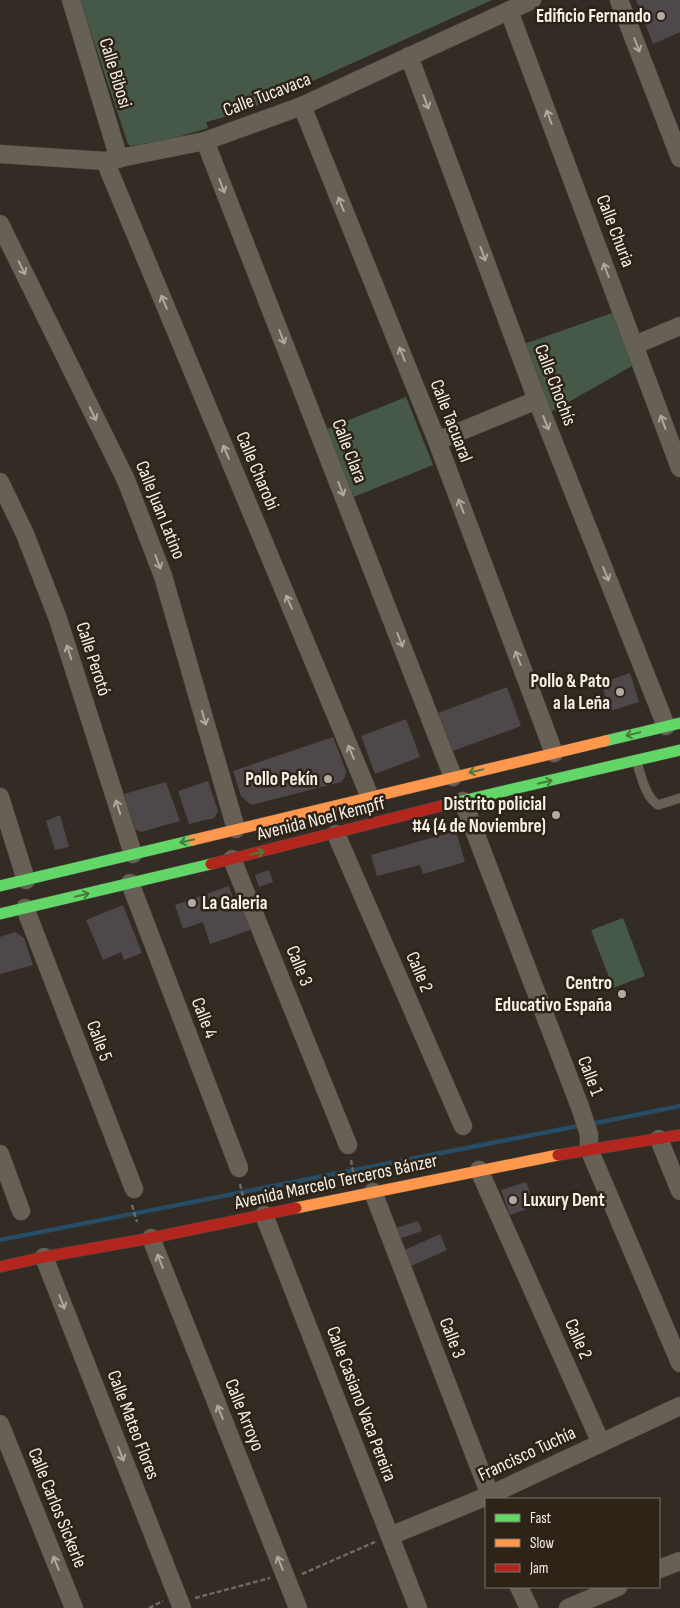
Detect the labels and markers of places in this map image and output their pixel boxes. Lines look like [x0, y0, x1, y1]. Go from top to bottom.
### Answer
place label: Edificio Fernando [536, 5, 651, 28]
marker: Edificio Fernando [655, 10, 667, 22]
place label: Pollo & Pato a la Leña [531, 670, 610, 715]
marker: Pollo & Pato a la Leña [614, 686, 626, 698]
place label: Pollo Pekín [245, 768, 318, 791]
marker: Pollo Pekín [322, 773, 334, 785]
place label: Distrito policial #4 (4 de Noviembre) [412, 793, 546, 838]
marker: Distrito policial #4 (4 de Noviembre) [550, 809, 562, 821]
place label: La Galeria [202, 892, 267, 915]
marker: La Galeria [186, 897, 198, 909]
place label: Centro Educativo España [495, 972, 612, 1017]
marker: Centro Educativo España [616, 988, 628, 1000]
place label: Luxury Dent [523, 1189, 605, 1212]
marker: Luxury Dent [507, 1194, 519, 1206]

